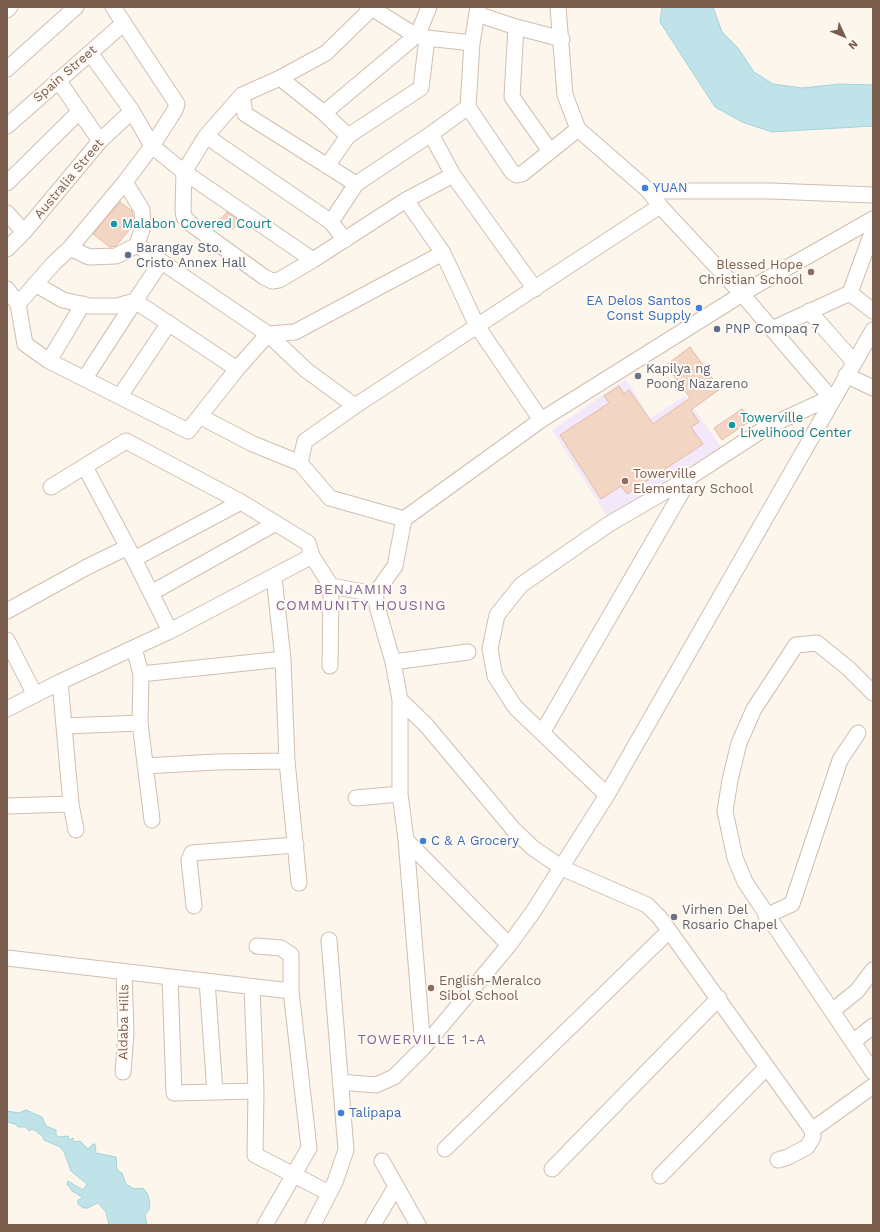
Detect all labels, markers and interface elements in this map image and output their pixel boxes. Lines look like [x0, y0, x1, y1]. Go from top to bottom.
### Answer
north arrow [824, 16, 864, 56]
text: N [845, 37, 861, 52]
street label: Spain Street [30, 42, 100, 106]
street label: Australia Street [31, 136, 107, 222]
place label: YUAN [653, 180, 687, 196]
marker: YUAN [640, 183, 650, 193]
place label: Malabon Covered Court [122, 216, 271, 232]
marker: Malabon Covered Court [109, 219, 119, 229]
place label: Barangay Sto. Cristo Annex Hall [136, 240, 246, 271]
marker: Barangay Sto. Cristo Annex Hall [123, 250, 133, 260]
place label: Blessed Hope Christian School [698, 257, 803, 288]
marker: Blessed Hope Christian School [806, 267, 816, 277]
place label: EA Delos Santos Const Supply [586, 293, 691, 324]
marker: EA Delos Santos Const Supply [694, 303, 704, 313]
place label: PNP Compaq 7 [725, 321, 819, 337]
marker: PNP Compaq 7 [712, 324, 722, 334]
place label: Kapilya ng Poong Nazareno [646, 361, 748, 392]
marker: Kapilya ng Poong Nazareno [633, 371, 643, 381]
place label: Towerville Livelihood Center [740, 410, 852, 441]
marker: Towerville Livelihood Center [727, 420, 737, 430]
place label: Towerville Elementary School [633, 466, 753, 497]
marker: Towerville Elementary School [620, 476, 630, 486]
district label: BENJAMIN 3 COMMUNITY HOUSING [276, 582, 446, 614]
place label: C & A Grocery [431, 833, 519, 849]
marker: C & A Grocery [418, 836, 428, 846]
place label: Virhen Del Rosario Chapel [682, 902, 777, 933]
marker: Virhen Del Rosario Chapel [669, 912, 679, 922]
place label: English-Meralco Sibol School [439, 973, 541, 1004]
marker: English-Meralco Sibol School [426, 983, 436, 993]
street label: Aldaba Hills [116, 984, 132, 1060]
district label: TOWERVILLE 1-A [357, 1032, 487, 1048]
place label: Talipapa [349, 1105, 401, 1121]
marker: Talipapa [336, 1108, 346, 1118]

